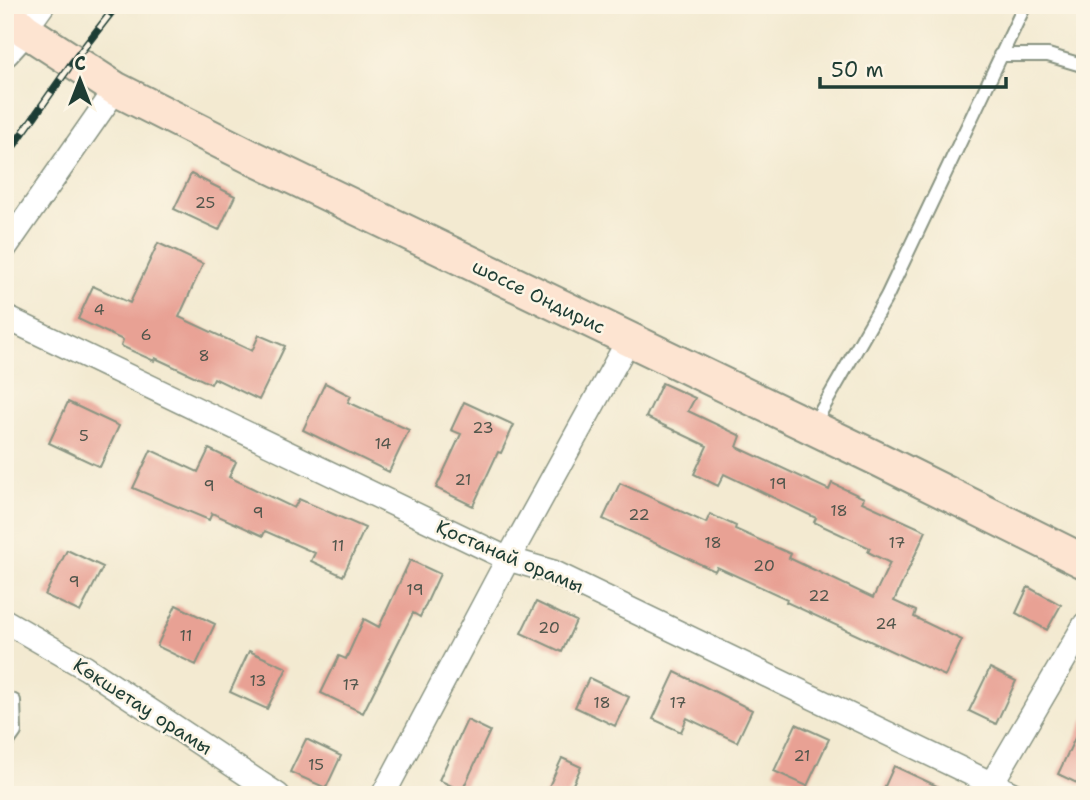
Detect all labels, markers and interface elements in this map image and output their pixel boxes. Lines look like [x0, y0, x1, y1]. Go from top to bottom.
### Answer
north arrow [46, 46, 116, 116]
scale bar [820, 46, 1006, 90]
text: С [74, 51, 86, 76]
text: 50 m [831, 56, 884, 84]
house number: 25 [195, 192, 215, 213]
street label: шоссе Ондирис [468, 253, 610, 340]
house number: 4 [93, 299, 105, 320]
house number: 6 [140, 324, 152, 345]
house number: 8 [198, 345, 210, 366]
house number: 23 [472, 417, 494, 438]
house number: 5 [79, 425, 89, 446]
house number: 14 [374, 433, 392, 454]
house number: 21 [454, 469, 472, 490]
house number: 19 [769, 473, 787, 494]
house number: 9 [203, 475, 215, 496]
house number: 18 [830, 500, 848, 521]
house number: 9 [252, 502, 264, 523]
house number: 22 [628, 504, 650, 525]
street label: Қостанай орамы [432, 514, 587, 599]
house number: 18 [704, 532, 722, 553]
house number: 17 [888, 532, 906, 553]
house number: 11 [332, 535, 344, 556]
house number: 20 [753, 555, 775, 576]
house number: 9 [68, 571, 80, 592]
house number: 19 [406, 579, 424, 600]
house number: 22 [808, 585, 830, 606]
house number: 24 [875, 613, 897, 634]
house number: 20 [538, 617, 560, 638]
house number: 11 [180, 625, 192, 646]
street label: Көкшетау орамы [69, 652, 217, 761]
house number: 13 [249, 670, 267, 691]
house number: 17 [342, 674, 360, 695]
house number: 18 [593, 692, 611, 713]
house number: 17 [669, 692, 687, 713]
house number: 21 [793, 745, 811, 766]
house number: 15 [308, 754, 324, 775]

